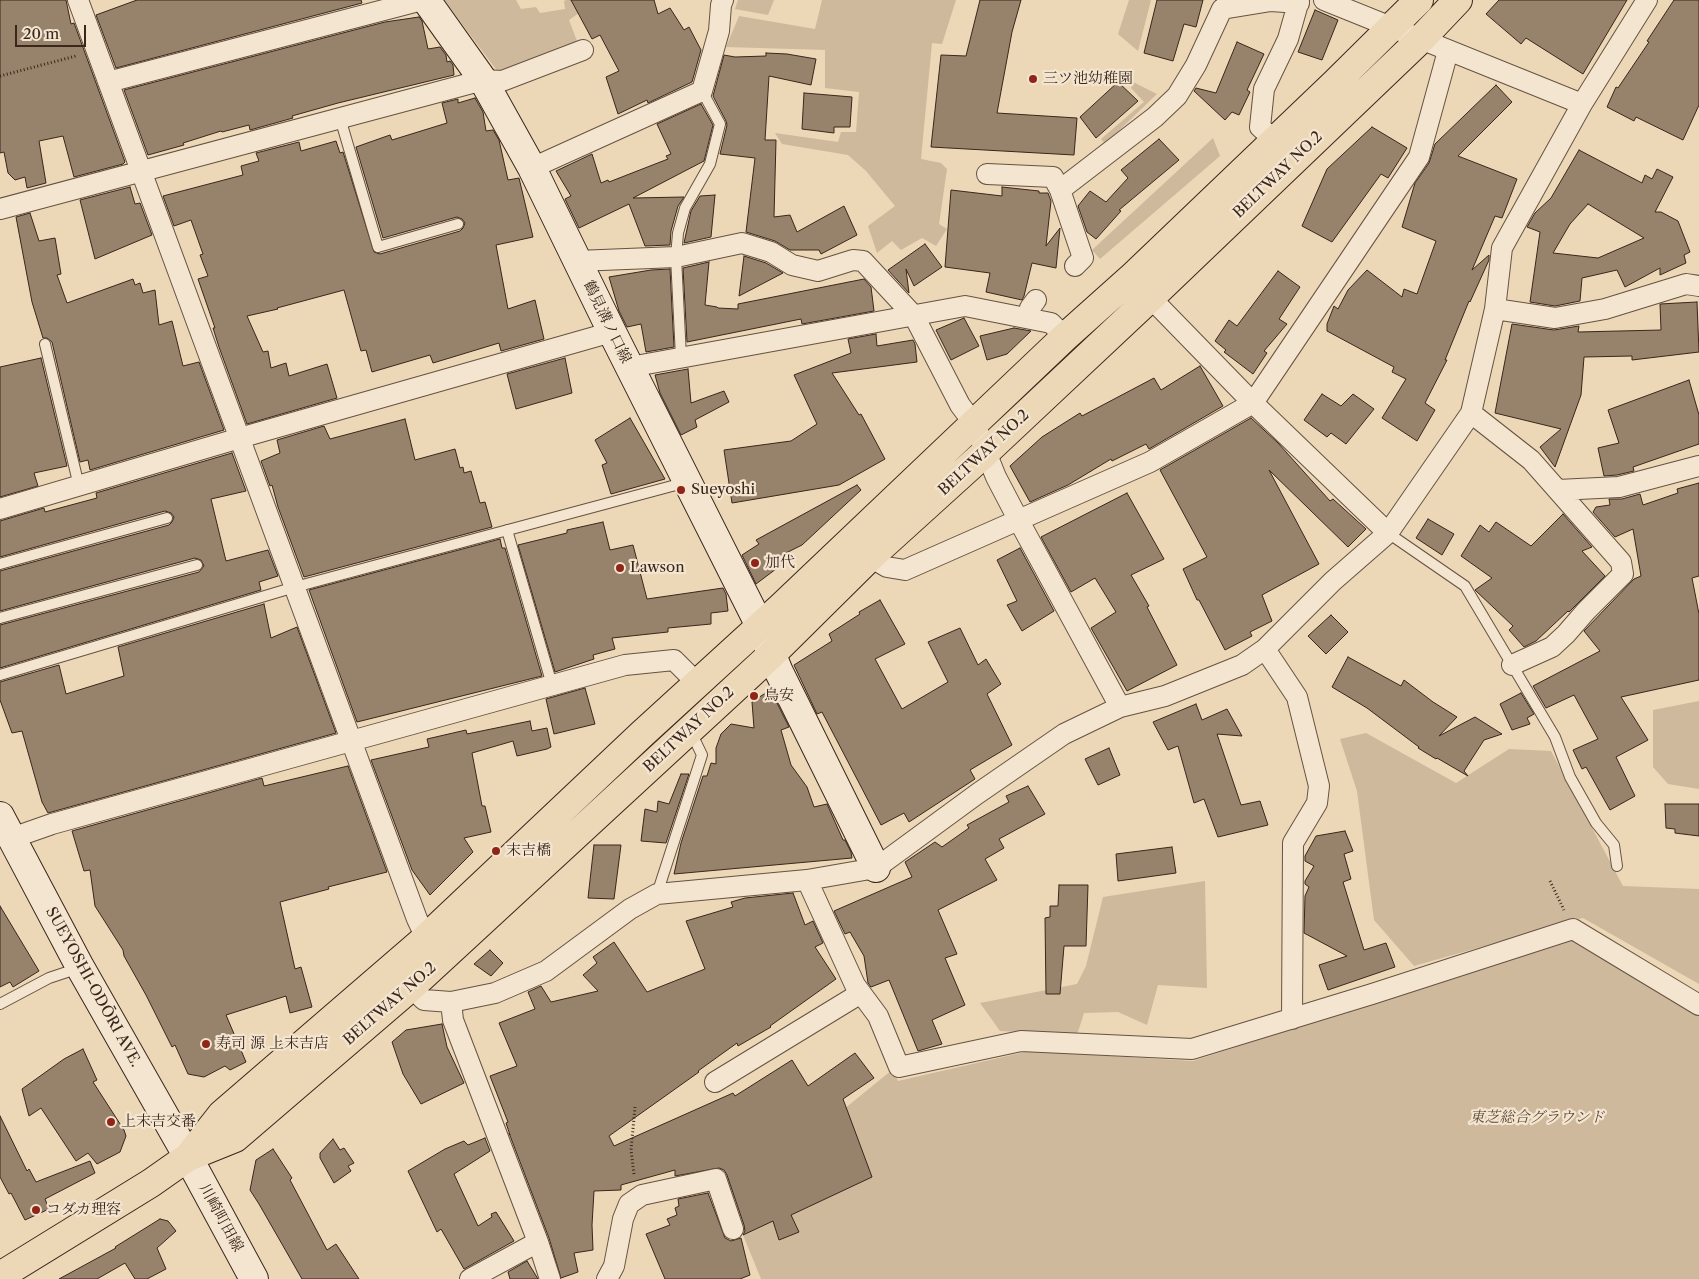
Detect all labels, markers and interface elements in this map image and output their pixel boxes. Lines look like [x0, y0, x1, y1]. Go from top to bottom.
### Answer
scale bar [18, 15, 89, 47]
text: 20 m [23, 24, 59, 43]
place label: 三ツ池幼稚園 [1043, 70, 1133, 88]
marker: 三ツ池幼稚園 [1027, 73, 1039, 85]
street label: BELTWAY NO.2 [1230, 128, 1326, 222]
street label: 鶴見溝ノ口線 [579, 278, 635, 366]
street label: BELTWAY NO.2 [935, 406, 1033, 500]
place label: Sueyoshi [691, 481, 755, 499]
marker: Sueyoshi [675, 484, 687, 496]
place label: 加代 [765, 554, 795, 572]
marker: 加代 [749, 557, 761, 569]
place label: Lawson [630, 559, 685, 577]
marker: Lawson [614, 562, 626, 574]
street label: BELTWAY NO.2 [640, 683, 738, 777]
place label: 鳥安 [764, 687, 794, 705]
marker: 鳥安 [748, 690, 760, 702]
place label: 末吉橋 [506, 842, 551, 860]
marker: 末吉橋 [490, 845, 502, 857]
street label: SUEYOSHI-ODŌRI AVE. [41, 904, 145, 1070]
street label: BELTWAY NO.2 [340, 959, 440, 1049]
place label: 寿司 源 上末吉店 [216, 1035, 329, 1053]
marker: 寿司 源 上末吉店 [200, 1038, 212, 1050]
park label: 東芝総合グラウンド [1470, 1109, 1604, 1127]
place label: 上末吉交番 [121, 1113, 196, 1131]
marker: 上末吉交番 [105, 1116, 117, 1128]
street label: 川崎町田線 [195, 1181, 247, 1255]
place label: コダカ理容 [46, 1201, 121, 1219]
marker: コダカ理容 [30, 1204, 42, 1216]

